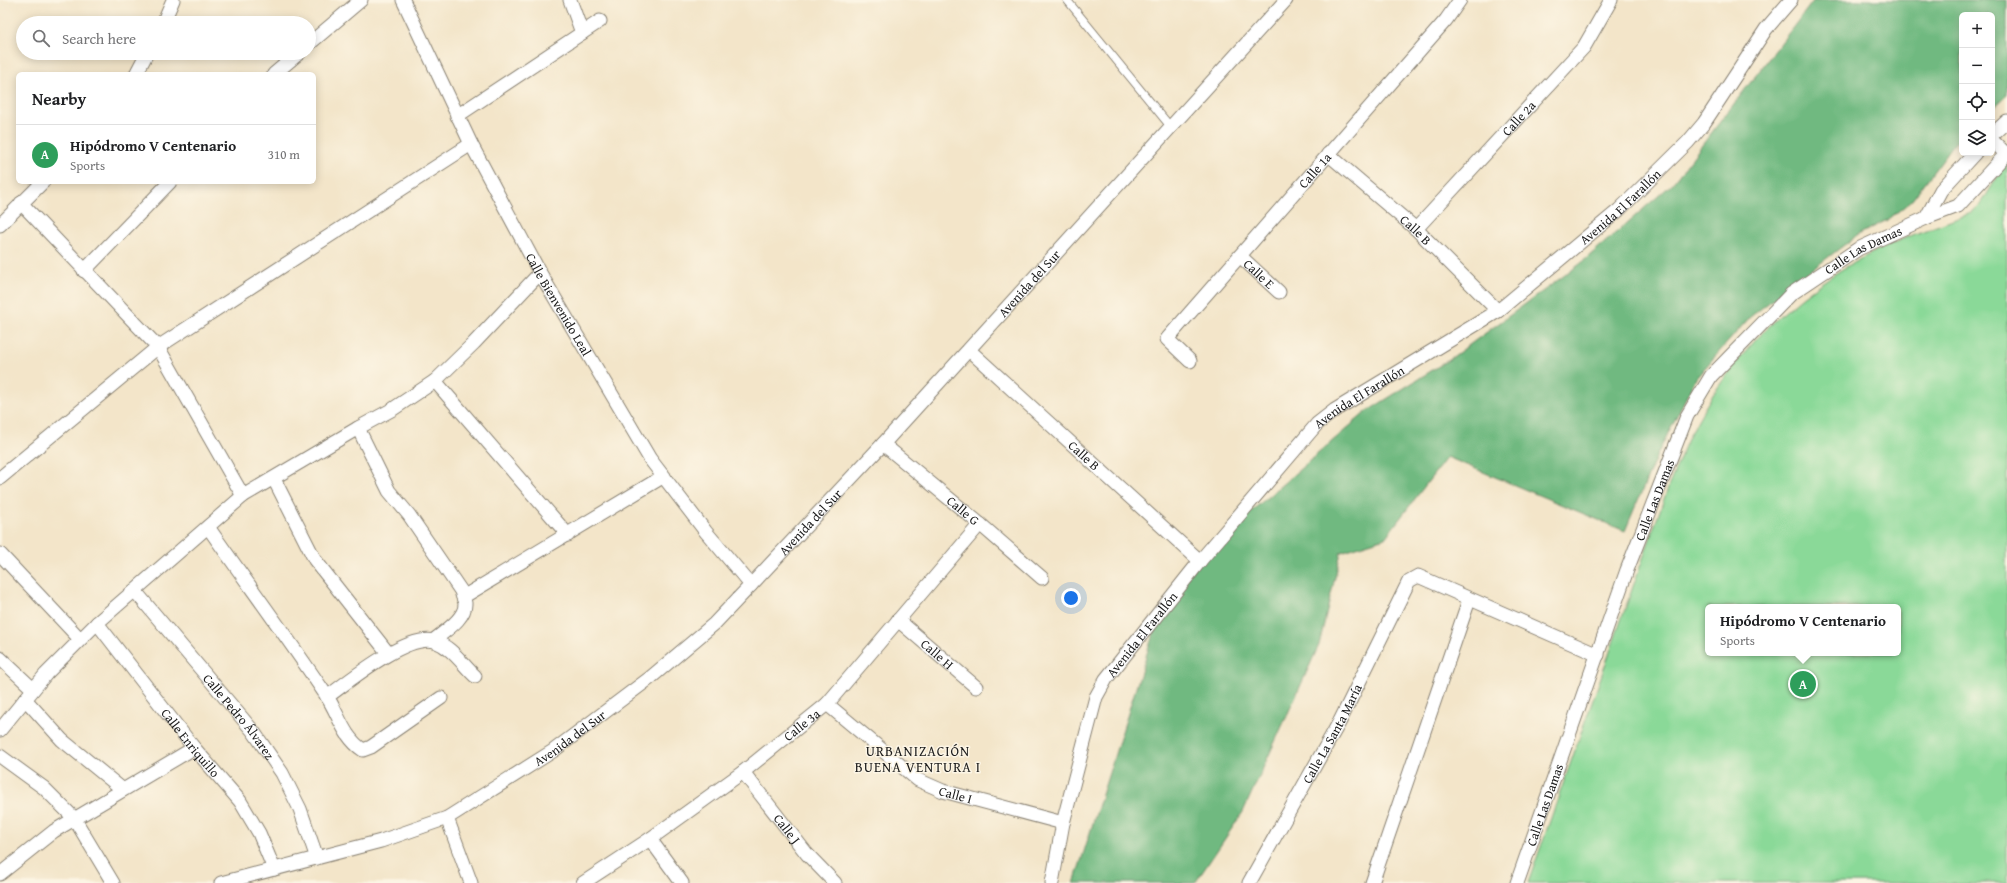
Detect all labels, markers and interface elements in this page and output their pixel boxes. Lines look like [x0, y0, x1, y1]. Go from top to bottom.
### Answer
map controls [1959, 12, 1995, 156]
button: + [1959, 12, 1995, 48]
search box [16, 16, 316, 60]
icon: search [30, 27, 52, 49]
text: Search here [62, 28, 136, 49]
button: − [1959, 48, 1995, 84]
button: locate [1959, 84, 1995, 120]
text: Nearby [32, 86, 86, 111]
street label: Calle 2a [1497, 96, 1540, 140]
button: layers [1959, 120, 1995, 156]
text: Hipódromo V Centenario [70, 135, 236, 156]
text: A [41, 145, 49, 164]
text: 310 m [268, 145, 300, 164]
street label: Calle 1a [1294, 148, 1336, 192]
text: Sports [70, 156, 105, 175]
street label: Avenida El Farallón [1575, 164, 1665, 249]
street label: Calle B [1396, 210, 1436, 249]
street label: Calle Las Damas [1820, 221, 1905, 279]
street label: Avenida del Sur [993, 245, 1065, 321]
street label: Calle Bienvenido Leal [521, 250, 596, 359]
street label: Calle E [1239, 254, 1279, 293]
street label: Avenida El Farallón [1310, 360, 1408, 433]
street label: Calle B [1064, 436, 1104, 475]
street label: Calle Las Damas [1630, 456, 1679, 543]
street label: Avenida del Sur [774, 484, 846, 559]
street label: Calle G [943, 491, 984, 530]
street label: Avenida El Farallón [1102, 587, 1182, 681]
your location [1061, 588, 1081, 608]
popup [1705, 604, 1901, 656]
text: Hipódromo V Centenario [1720, 610, 1886, 631]
text: Sports [1720, 631, 1755, 650]
street label: Calle H [917, 634, 958, 674]
street label: Calle Pedro Álvarez [199, 669, 279, 763]
pin: A [1790, 669, 1816, 699]
street label: Calle La Santa María [1297, 680, 1367, 787]
street label: Calle Enriquillo [157, 704, 225, 781]
street label: Calle 3a [779, 704, 824, 745]
street label: Avenida del Sur [530, 705, 610, 770]
district label: URBANIZACIÓN BUENA VENTURA I [855, 741, 981, 777]
street label: Calle Las Damas [1521, 761, 1568, 848]
street label: Calle I [936, 781, 974, 808]
street label: Calle J [769, 810, 805, 848]

